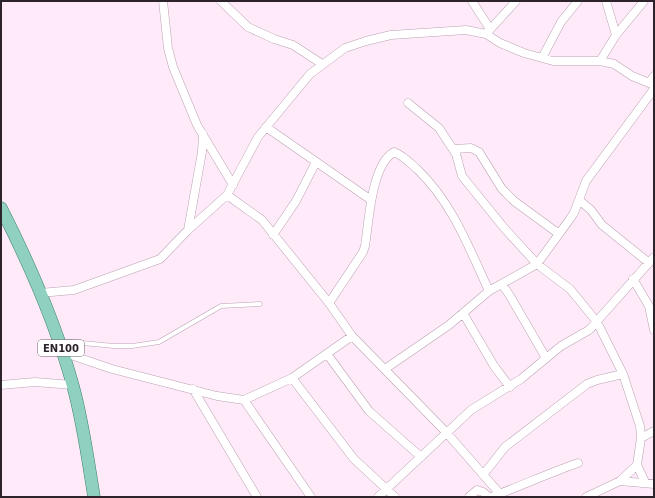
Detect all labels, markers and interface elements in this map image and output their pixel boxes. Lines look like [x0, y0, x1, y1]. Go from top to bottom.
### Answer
road number: EN100 [38, 340, 84, 356]

